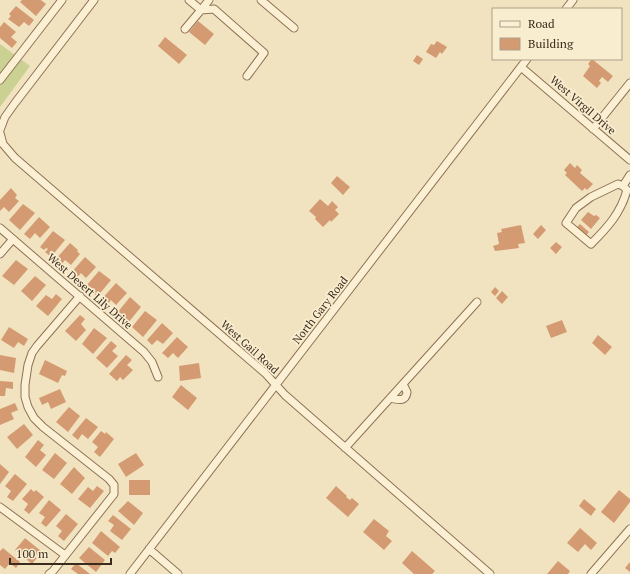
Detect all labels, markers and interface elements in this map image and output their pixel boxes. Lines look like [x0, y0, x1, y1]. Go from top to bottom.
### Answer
legend [492, 8, 622, 60]
text: Road [528, 16, 555, 31]
text: Building [528, 36, 574, 51]
street label: West Virgil Drive [547, 73, 619, 138]
street label: West Desert Lily Drive [45, 250, 136, 332]
street label: North Gary Road [289, 273, 351, 347]
street label: West Gail Road [218, 317, 282, 377]
scale bar [10, 540, 111, 566]
text: 100 m [16, 546, 49, 561]

